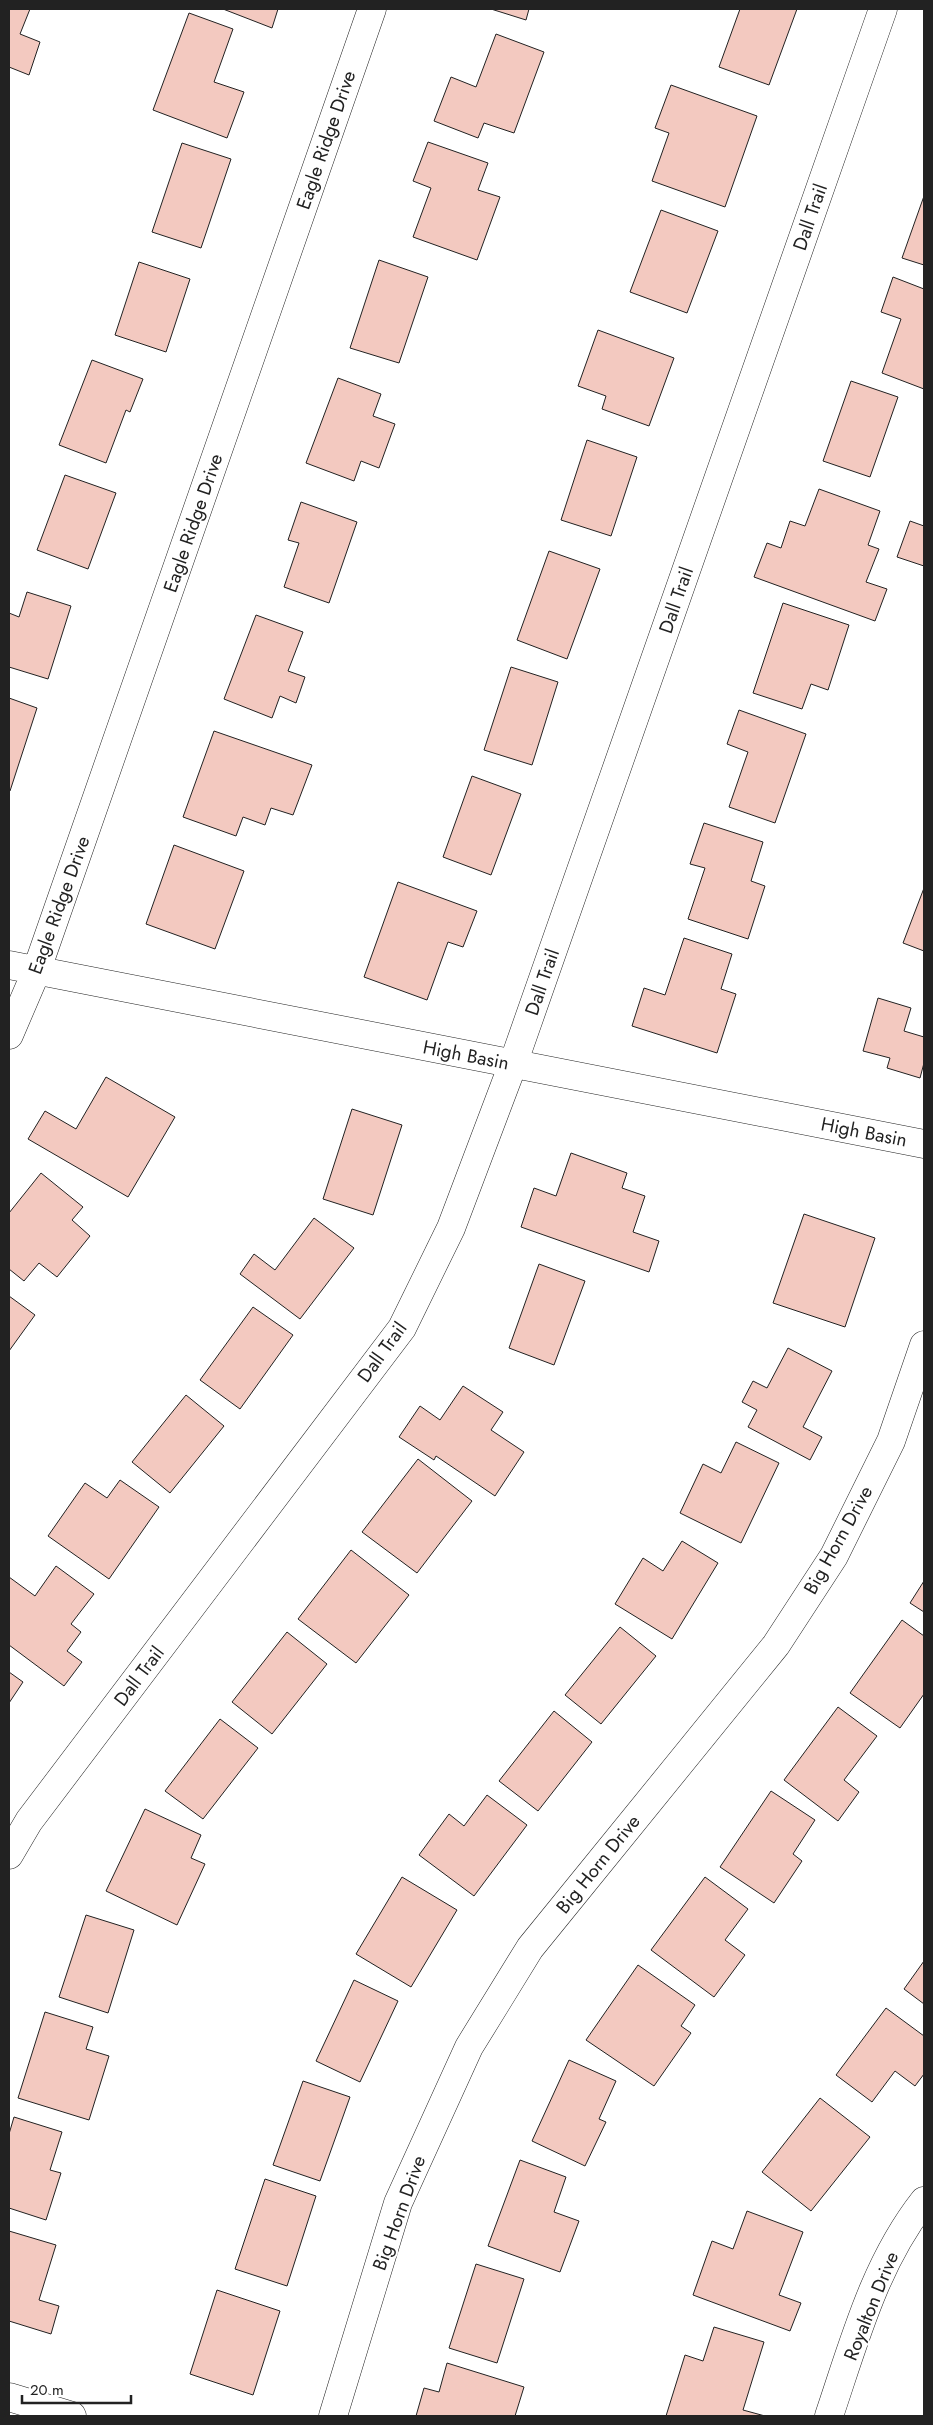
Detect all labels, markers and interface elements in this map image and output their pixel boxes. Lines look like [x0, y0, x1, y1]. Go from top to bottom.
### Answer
street label: Eagle Ridge Drive [290, 67, 362, 213]
street label: Dall Trail [786, 180, 834, 254]
street label: Eagle Ridge Drive [157, 450, 229, 596]
street label: Dall Trail [652, 563, 700, 637]
street label: Eagle Ridge Drive [21, 832, 97, 978]
street label: Dall Trail [518, 945, 566, 1019]
street label: High Basin [421, 1033, 511, 1077]
street label: High Basin [819, 1110, 909, 1154]
street label: Dall Trail [351, 1316, 413, 1388]
street label: Big Horn Drive [797, 1481, 879, 1599]
street label: Dall Trail [108, 1640, 170, 1712]
street label: Big Horn Drive [550, 1809, 647, 1919]
street label: Big Horn Drive [366, 2152, 432, 2274]
street label: Royalton Drive [837, 2247, 905, 2365]
scale bar [22, 2372, 131, 2404]
text: 20 m [30, 2379, 64, 2401]

